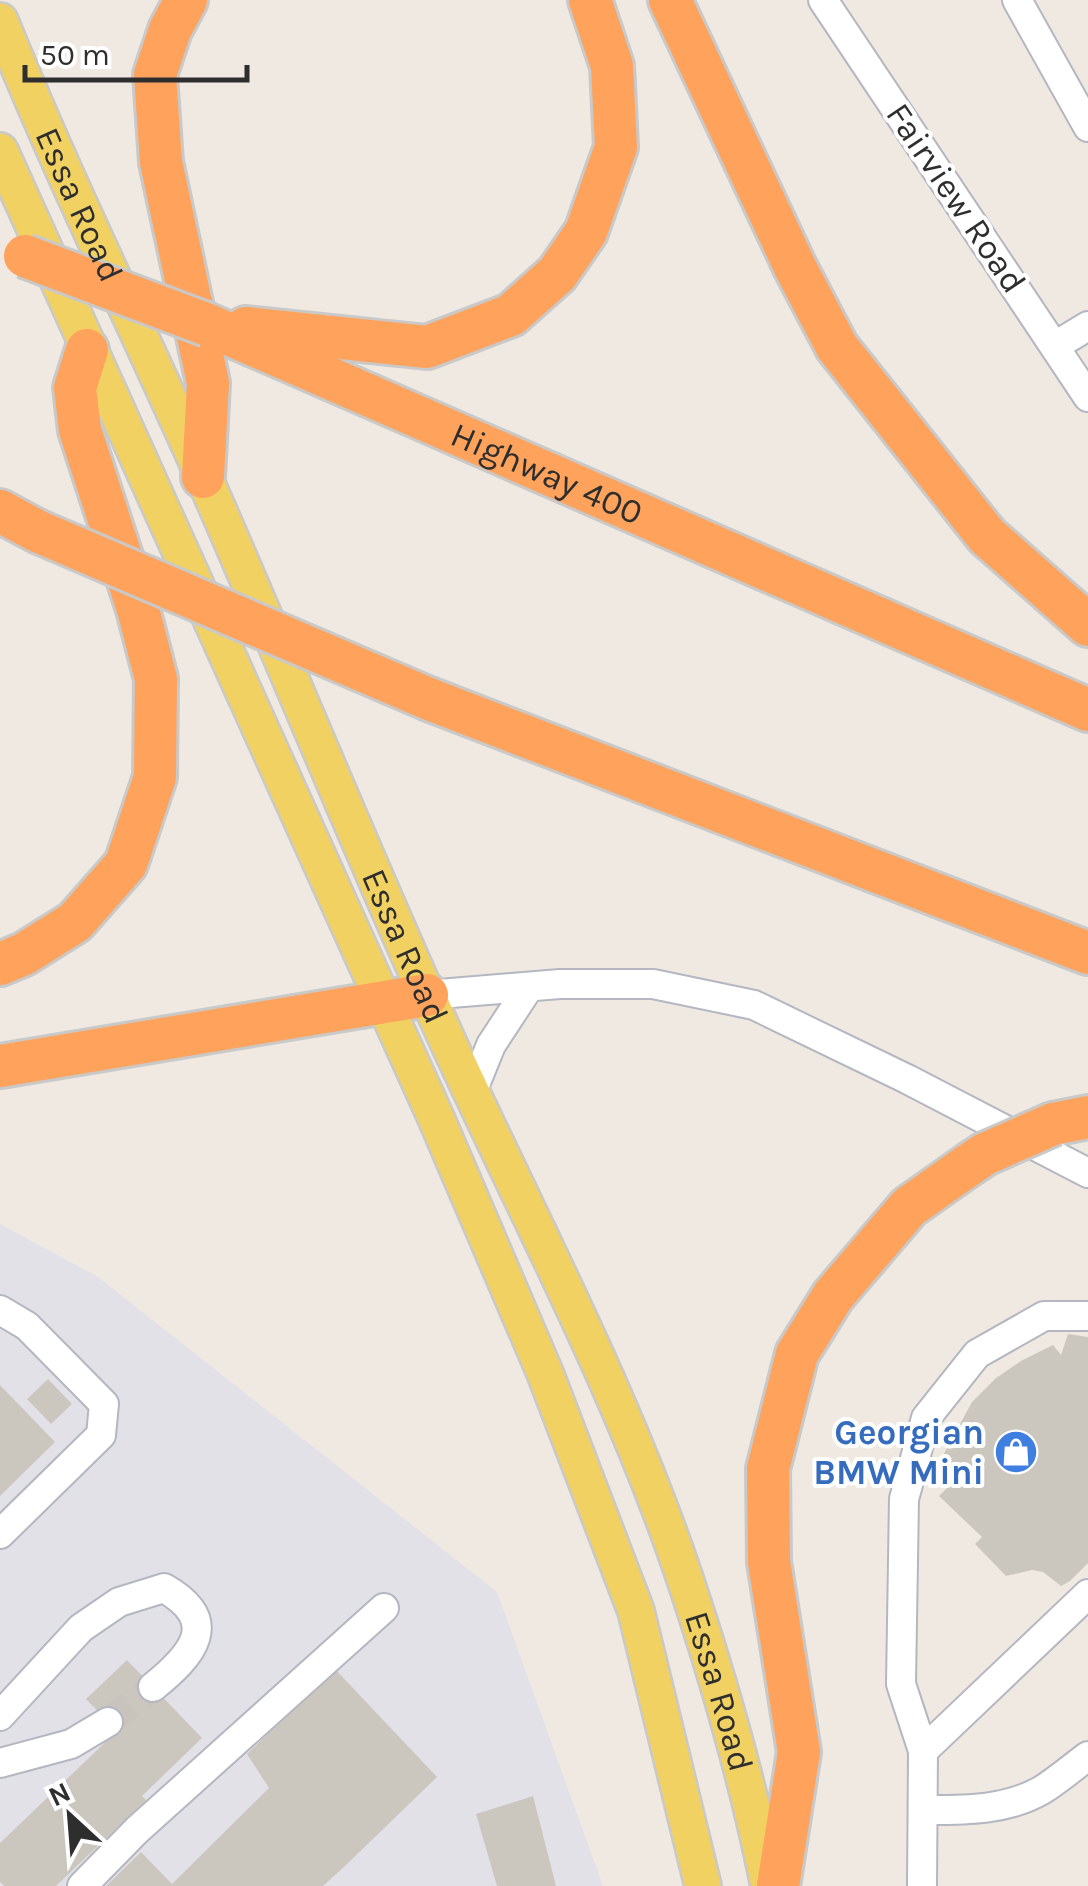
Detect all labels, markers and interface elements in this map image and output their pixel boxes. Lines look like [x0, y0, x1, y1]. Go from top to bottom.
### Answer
scale bar [25, 20, 248, 82]
text: 50 m [40, 37, 110, 73]
street label: Fairview Road [877, 95, 1035, 301]
street label: Essa Road [27, 121, 132, 288]
street label: Highway 400 [445, 413, 649, 533]
street label: Essa Road [353, 862, 457, 1030]
place label: Georgian BMW Mini [813, 1412, 984, 1493]
shop icon: Georgian BMW Mini [993, 1429, 1039, 1475]
street label: Essa Road [676, 1606, 762, 1776]
north arrow [20, 1766, 120, 1866]
text: N [43, 1775, 76, 1813]

